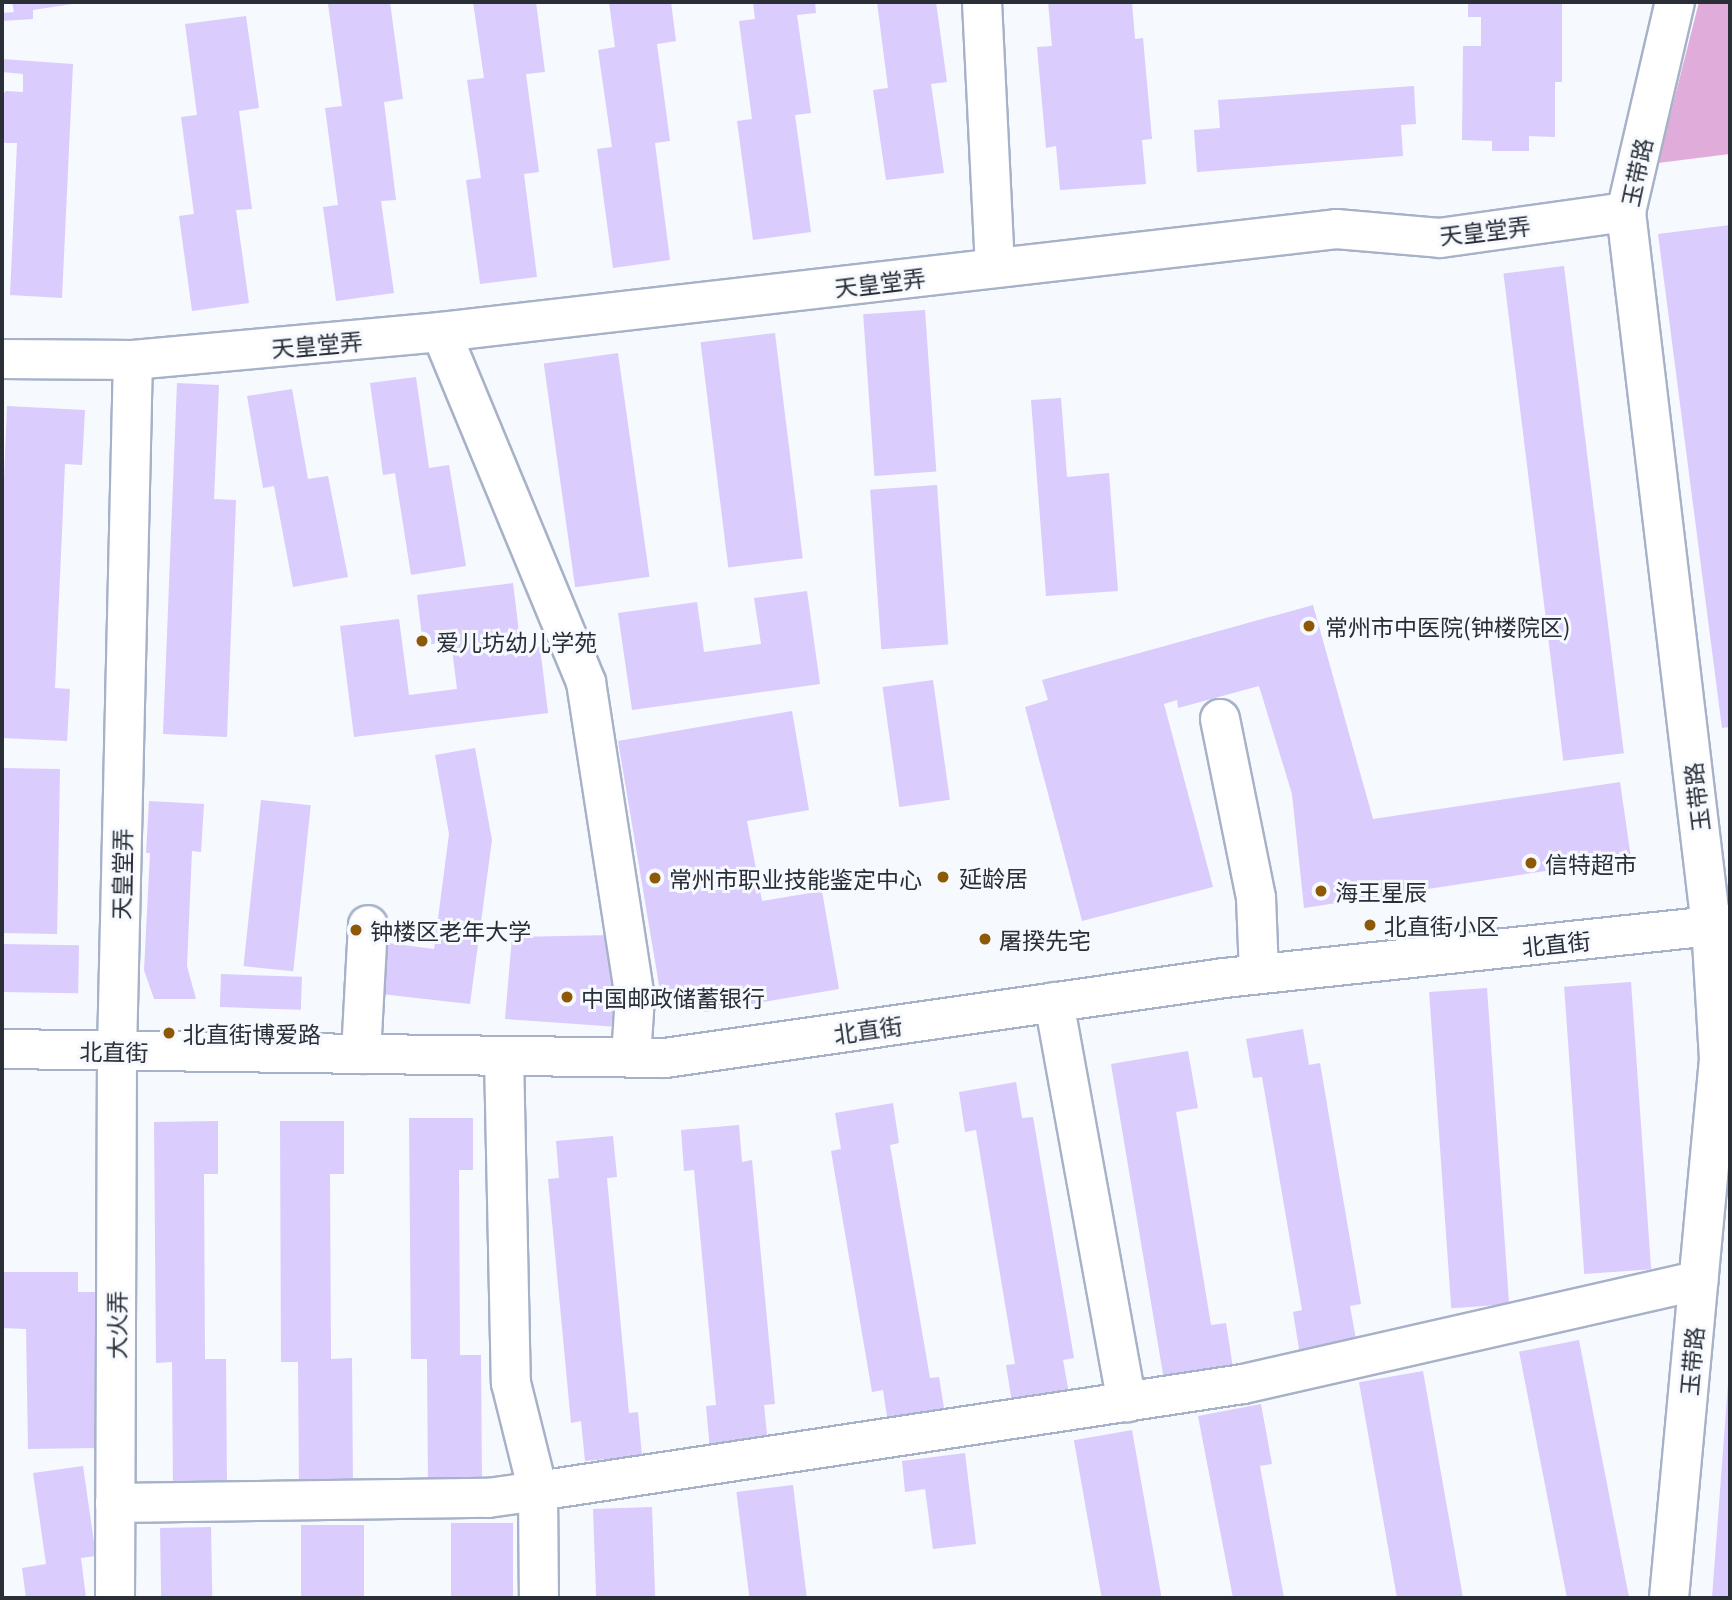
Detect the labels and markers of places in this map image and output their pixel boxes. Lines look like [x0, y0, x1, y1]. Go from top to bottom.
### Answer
place label: 常州市中医院(钟楼院区) [1325, 612, 1571, 640]
marker: 常州市中医院(钟楼院区) [1299, 616, 1319, 636]
place label: 爱儿坊幼儿学苑 [436, 627, 597, 655]
marker: 爱儿坊幼儿学苑 [414, 633, 430, 649]
place label: 信特超市 [1545, 849, 1637, 877]
marker: 信特超市 [1523, 855, 1539, 871]
place label: 延龄居 [959, 863, 1028, 891]
place label: 常州市职业技能鉴定中心 [669, 864, 922, 892]
marker: 延龄居 [933, 867, 953, 887]
marker: 常州市职业技能鉴定中心 [647, 870, 663, 886]
place label: 海王星辰 [1335, 877, 1427, 905]
marker: 海王星辰 [1313, 883, 1329, 899]
place label: 北直街小区 [1384, 911, 1499, 939]
place label: 钟楼区老年大学 [370, 916, 531, 944]
marker: 北直街小区 [1362, 917, 1378, 933]
marker: 钟楼区老年大学 [348, 922, 364, 938]
place label: 屠揆先宅 [999, 925, 1091, 953]
marker: 屠揆先宅 [977, 931, 993, 947]
place label: 中国邮政储蓄银行 [581, 983, 765, 1011]
marker: 中国邮政储蓄银行 [559, 989, 575, 1005]
place label: 北直街博爱路 [183, 1019, 321, 1047]
marker: 北直街博爱路 [161, 1025, 177, 1041]

